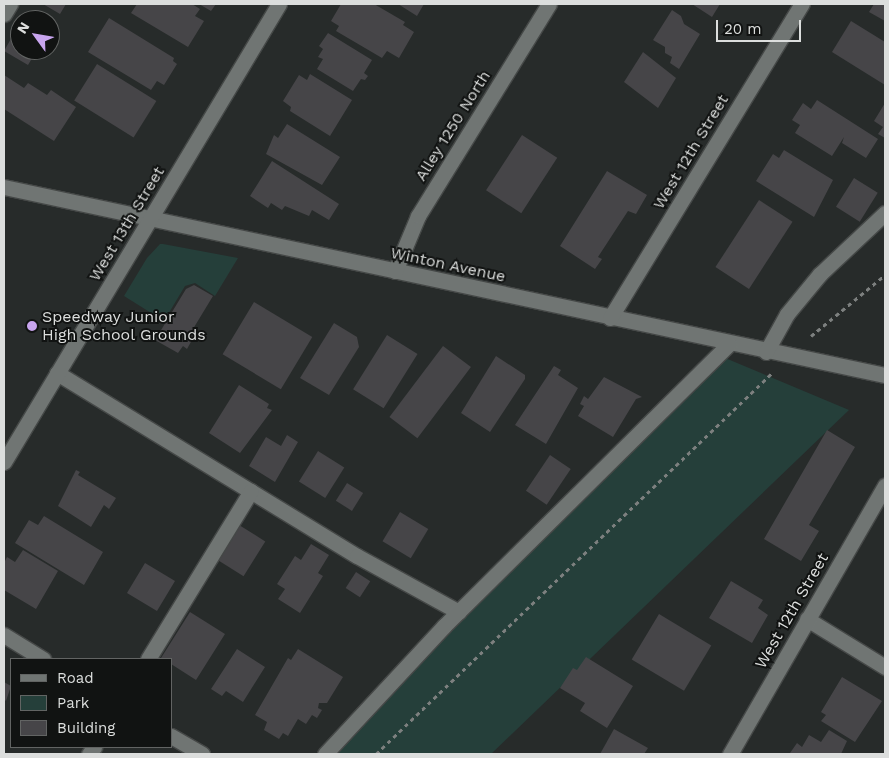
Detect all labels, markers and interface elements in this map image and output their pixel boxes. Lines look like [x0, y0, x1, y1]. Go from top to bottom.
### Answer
north arrow [10, 10, 60, 60]
scale bar [719, 10, 804, 42]
text: N [14, 19, 33, 36]
text: 20 m [724, 20, 762, 38]
street label: Alley 1250 North [411, 67, 495, 185]
street label: West 12th Street [649, 91, 733, 213]
street label: West 13th Street [85, 163, 169, 285]
street label: Winton Avenue [388, 243, 508, 287]
place label: Speedway Junior High School Grounds [42, 307, 206, 345]
marker: Speedway Junior High School Grounds [26, 320, 38, 332]
street label: West 12th Street [751, 550, 833, 672]
legend [10, 658, 172, 748]
text: Road [57, 669, 94, 687]
text: Park [57, 694, 89, 712]
text: Building [57, 719, 115, 737]

